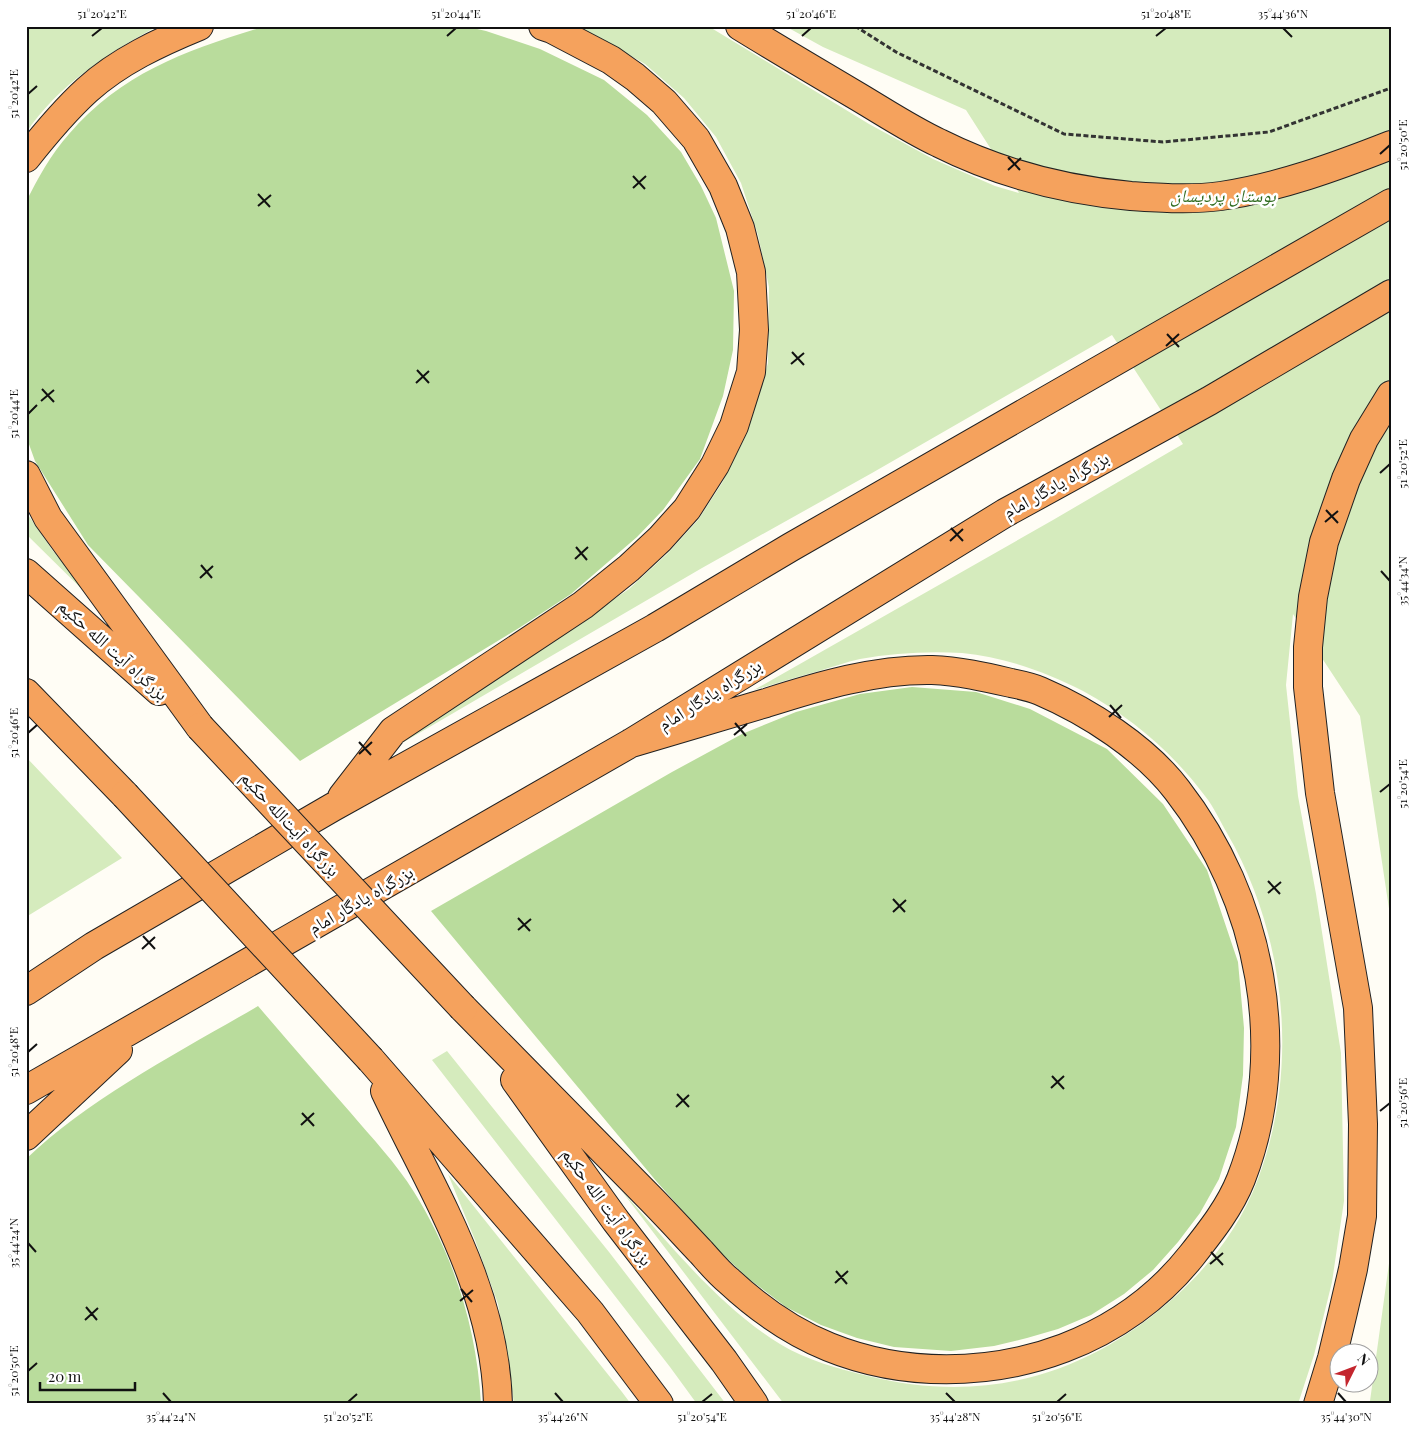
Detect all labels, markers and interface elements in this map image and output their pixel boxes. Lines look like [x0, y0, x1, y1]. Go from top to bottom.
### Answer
text: 51°20'42"E [77, 5, 127, 21]
text: 51°20'44"E [431, 5, 481, 21]
text: 51°20'46"E [786, 5, 836, 21]
text: 51°20'48"E [1141, 5, 1191, 21]
text: 35°44'36"N [1258, 5, 1309, 21]
text: 51°20'42"E [5, 69, 21, 119]
text: 51°20'50"E [1394, 120, 1410, 170]
park label: بوستان پردیسان [1170, 183, 1277, 207]
text: 51°20'44"E [5, 389, 21, 439]
text: 51°20'52"E [1394, 439, 1410, 489]
street label: بزرگراه یادگار امام [998, 445, 1113, 524]
text: 35°44'34"N [1394, 555, 1410, 606]
street label: بزرگراه آیت الله حکیم [53, 593, 174, 706]
street label: بزرگراه یادگار امام [653, 653, 766, 736]
text: 51°20'46"E [5, 708, 21, 758]
text: 51°20'54"E [1394, 759, 1410, 809]
street label: بزرگراه آیت‌الله حکیم [235, 765, 346, 882]
street label: بزرگراه یادگار امام [304, 859, 418, 940]
text: 51°20'48"E [5, 1027, 21, 1077]
text: 51°20'56"E [1394, 1078, 1410, 1128]
street label: بزرگراه آیت الله حکیم [556, 1143, 659, 1271]
text: 35°44'24"N [5, 1217, 21, 1268]
north arrow [1330, 1342, 1380, 1392]
text: 51°20'50"E [5, 1346, 21, 1396]
text: N [1354, 1349, 1374, 1369]
scale bar [40, 1360, 135, 1392]
text: 20 m [48, 1366, 82, 1386]
text: 35°44'24"N [146, 1408, 197, 1424]
text: 51°20'52"E [323, 1408, 373, 1424]
text: 35°44'26"N [538, 1408, 589, 1424]
text: 51°20'54"E [677, 1408, 727, 1424]
text: 35°44'28"N [929, 1408, 981, 1424]
text: 51°20'56"E [1032, 1408, 1082, 1424]
text: 35°44'30"N [1320, 1408, 1372, 1424]

